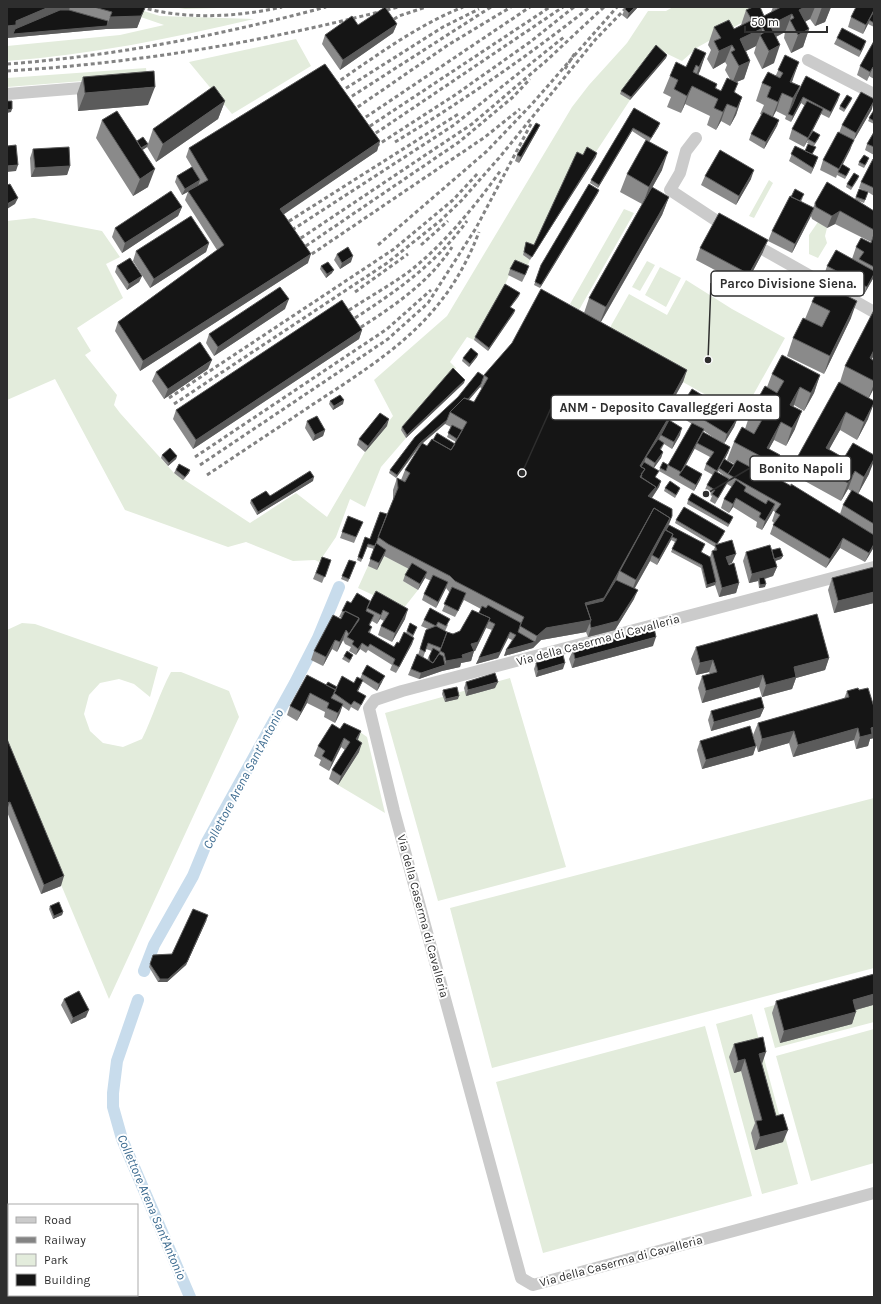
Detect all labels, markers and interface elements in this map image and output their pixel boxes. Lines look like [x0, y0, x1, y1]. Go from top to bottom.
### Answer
scale bar [745, 8, 827, 34]
text: 50 m [751, 15, 779, 29]
callout: Parco Divisione Siena. [711, 271, 864, 296]
text: Parco Divisione Siena. [720, 276, 857, 291]
callout: ANM - Deposito Cavalleggeri Aosta [551, 395, 780, 420]
text: ANM - Deposito Cavalleggeri Aosta [559, 400, 773, 415]
callout: Bonito Napoli [750, 456, 851, 481]
text: Bonito Napoli [759, 461, 843, 476]
street label: Via della Caserma di Cavalleria [515, 611, 681, 669]
water label: Collettore Arena Sant'Antonio [200, 706, 287, 852]
street label: Via della Caserma di Cavalleria [394, 833, 452, 999]
water label: Collettore Arena Sant'Antonio [115, 1132, 190, 1282]
legend [8, 1204, 138, 1296]
text: Road [44, 1213, 72, 1227]
street label: Via della Caserma di Cavalleria [538, 1232, 704, 1290]
text: Railway [44, 1233, 86, 1247]
text: Park [44, 1253, 69, 1267]
text: Building [44, 1273, 91, 1287]

